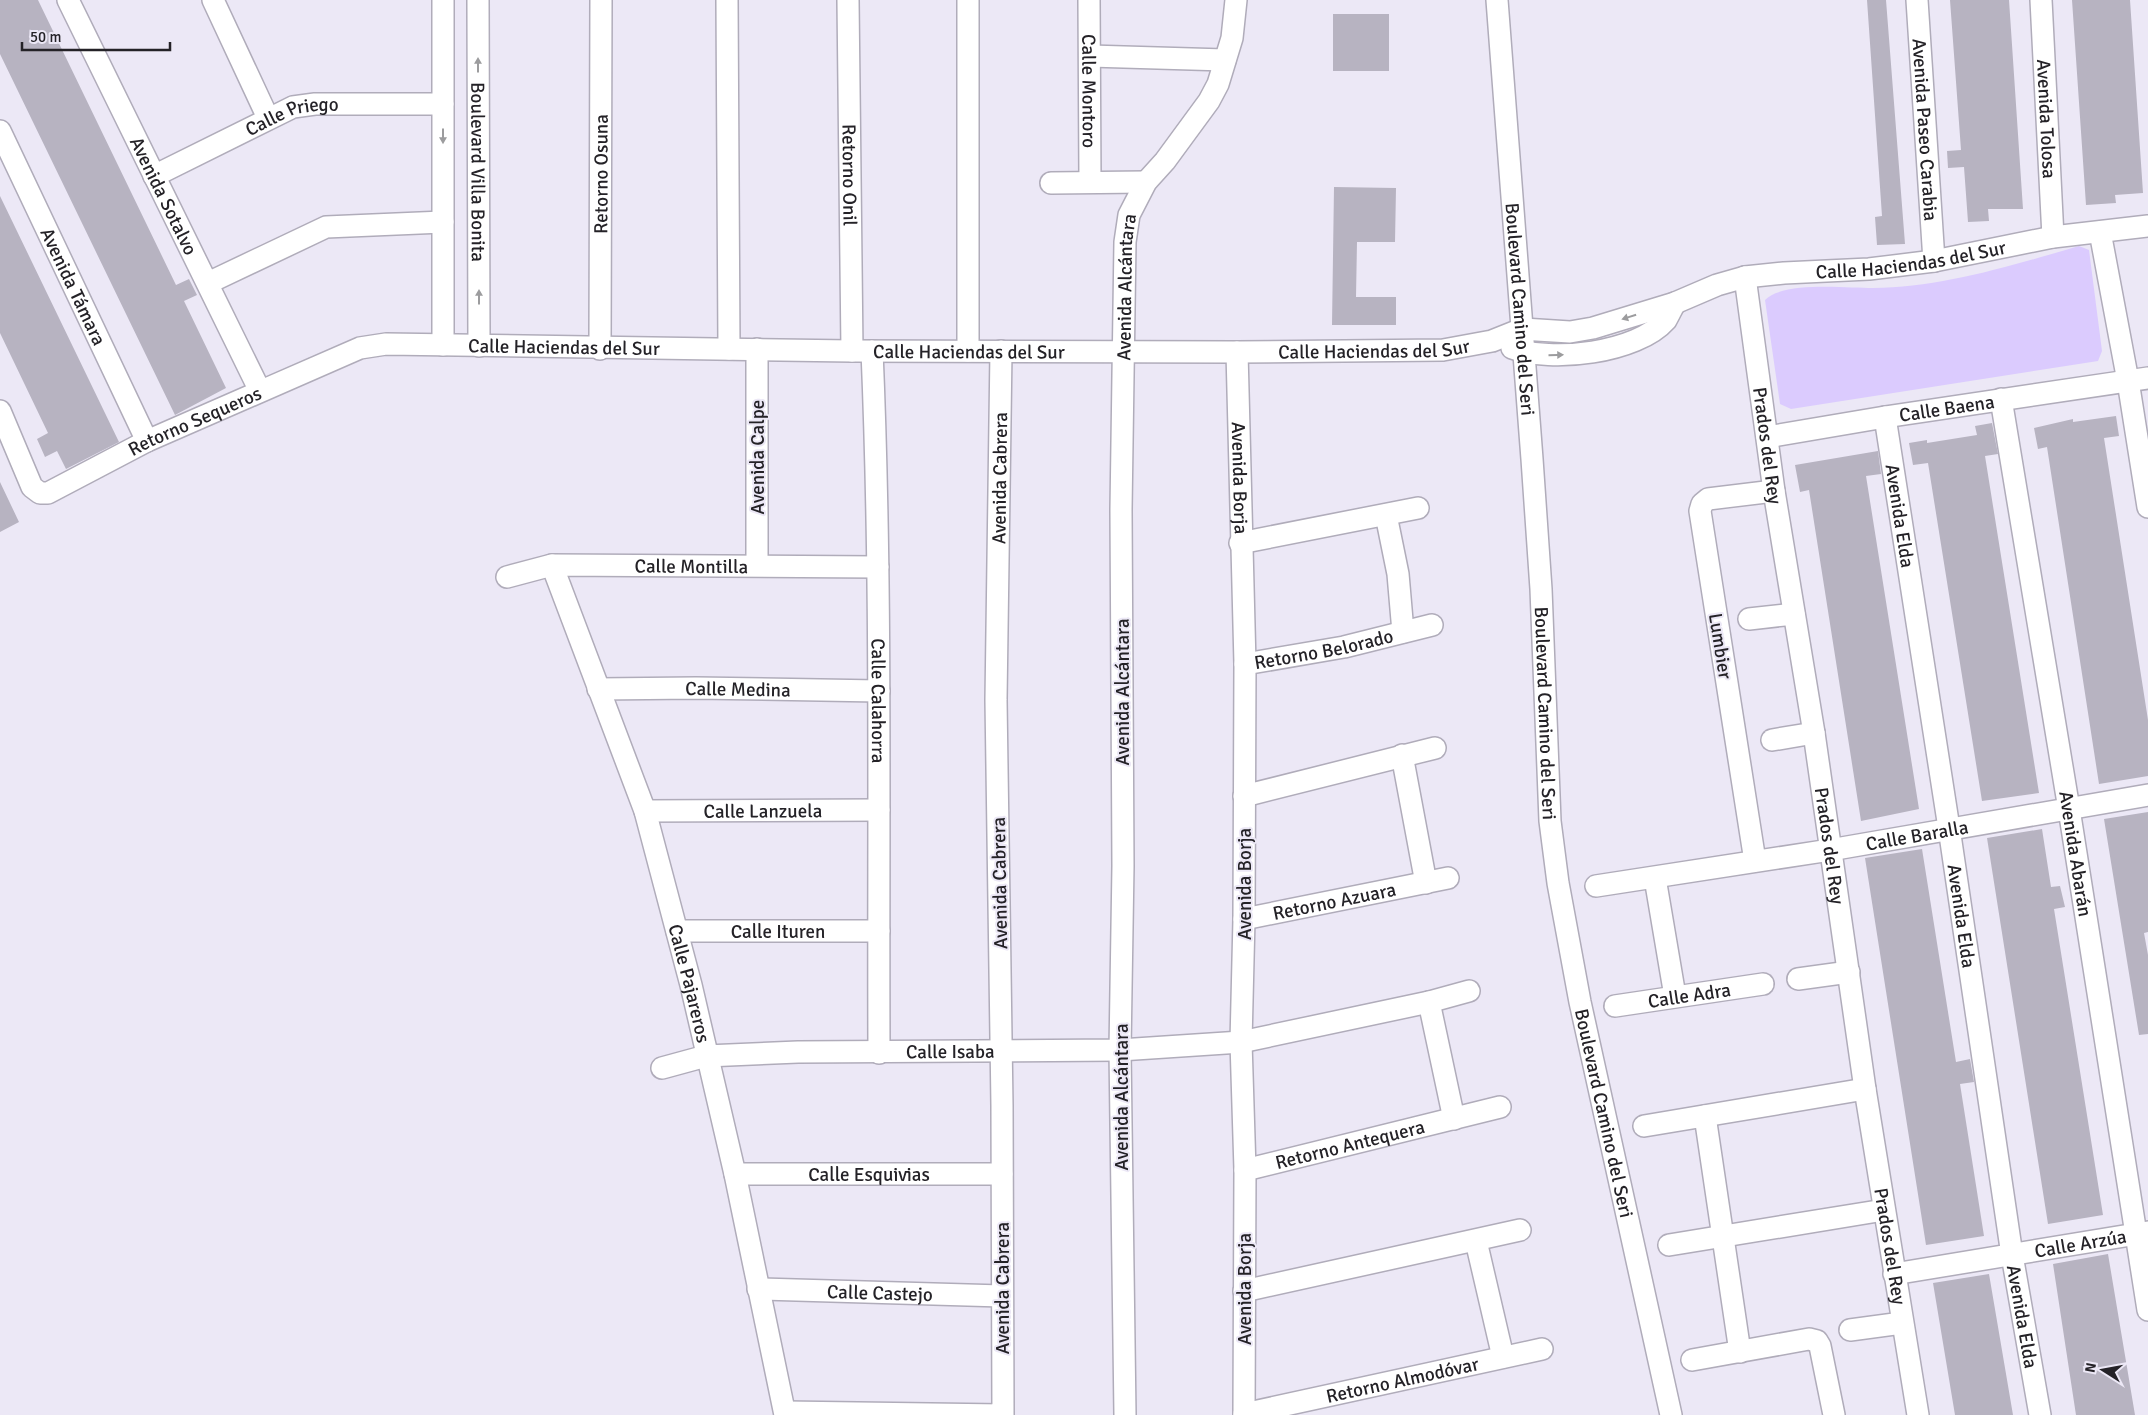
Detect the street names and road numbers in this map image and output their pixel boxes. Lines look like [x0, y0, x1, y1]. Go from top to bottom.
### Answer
street label: Calle Montoro [1076, 34, 1101, 148]
street label: Avenida Paseo Carabia [1907, 38, 1942, 222]
street label: Avenida Tolosa [2031, 59, 2061, 179]
street label: Boulevard Villa Bonita [465, 82, 490, 262]
street label: Calle Priego [241, 93, 339, 142]
street label: Retorno Osuna [589, 114, 614, 234]
street label: Retorno Onil [836, 124, 862, 226]
street label: Avenida Sotalvo [124, 133, 202, 259]
street label: Boulevard Camino del Seri [1499, 202, 1540, 417]
street label: Avenida Alcántara [1112, 212, 1142, 361]
street label: Avenida Támara [35, 224, 111, 350]
street label: Calle Haciendas del Sur [1815, 236, 2008, 284]
street label: Calle Haciendas del Sur [468, 334, 660, 361]
street label: Calle Haciendas del Sur [1278, 334, 1472, 365]
street label: Calle Haciendas del Sur [873, 340, 1065, 365]
street label: Retorno Sequeros [124, 382, 265, 462]
street label: Prados del Rey [1747, 385, 1787, 506]
street label: Calle Baena [1898, 390, 1996, 428]
street label: Avenida Calpe [746, 400, 770, 514]
street label: Avenida Cabrera [987, 412, 1013, 544]
street label: Avenida Borja [1226, 422, 1253, 534]
street label: Avenida Elda [1879, 462, 1919, 569]
street label: Calle Montilla [635, 555, 748, 579]
street label: Boulevard Camino del Seri [1529, 606, 1561, 820]
street label: Lumbier [1703, 611, 1737, 681]
street label: Avenida Alcántara [1111, 618, 1135, 766]
street label: Retorno Belorado [1252, 624, 1396, 675]
street label: Calle Calahorra [866, 638, 890, 764]
street label: Calle Medina [685, 677, 791, 703]
street label: Prados del Rey [1809, 786, 1849, 906]
street label: Avenida Abarán [2053, 789, 2097, 919]
street label: Calle Lanzuela [704, 799, 822, 824]
street label: Calle Baralla [1864, 815, 1970, 857]
street label: Avenida Cabrera [987, 817, 1013, 949]
street label: Avenida Borja [1233, 828, 1257, 940]
street label: Avenida Elda [1942, 863, 1981, 970]
street label: Retorno Azuara [1271, 878, 1398, 926]
street label: Calle Ituren [731, 920, 825, 944]
street label: Calle Pajareros [662, 922, 715, 1045]
street label: Calle Adra [1646, 978, 1732, 1014]
street label: Boulevard Camino del Seri [1569, 1006, 1638, 1220]
street label: Avenida Alcántara [1110, 1023, 1134, 1171]
street label: Calle Isaba [906, 1040, 995, 1064]
street label: Retorno Antequera [1273, 1115, 1427, 1175]
street label: Calle Esquivias [808, 1163, 930, 1187]
street label: Prados del Rey [1868, 1186, 1911, 1307]
street label: Avenida Cabrera [991, 1222, 1015, 1354]
street label: Calle Arzúa [2033, 1225, 2128, 1264]
street label: Avenida Borja [1233, 1233, 1257, 1345]
street label: Avenida Elda [2001, 1263, 2043, 1370]
street label: Calle Castejo [827, 1280, 933, 1307]
street label: Retorno Almodóvar [1324, 1352, 1481, 1409]

